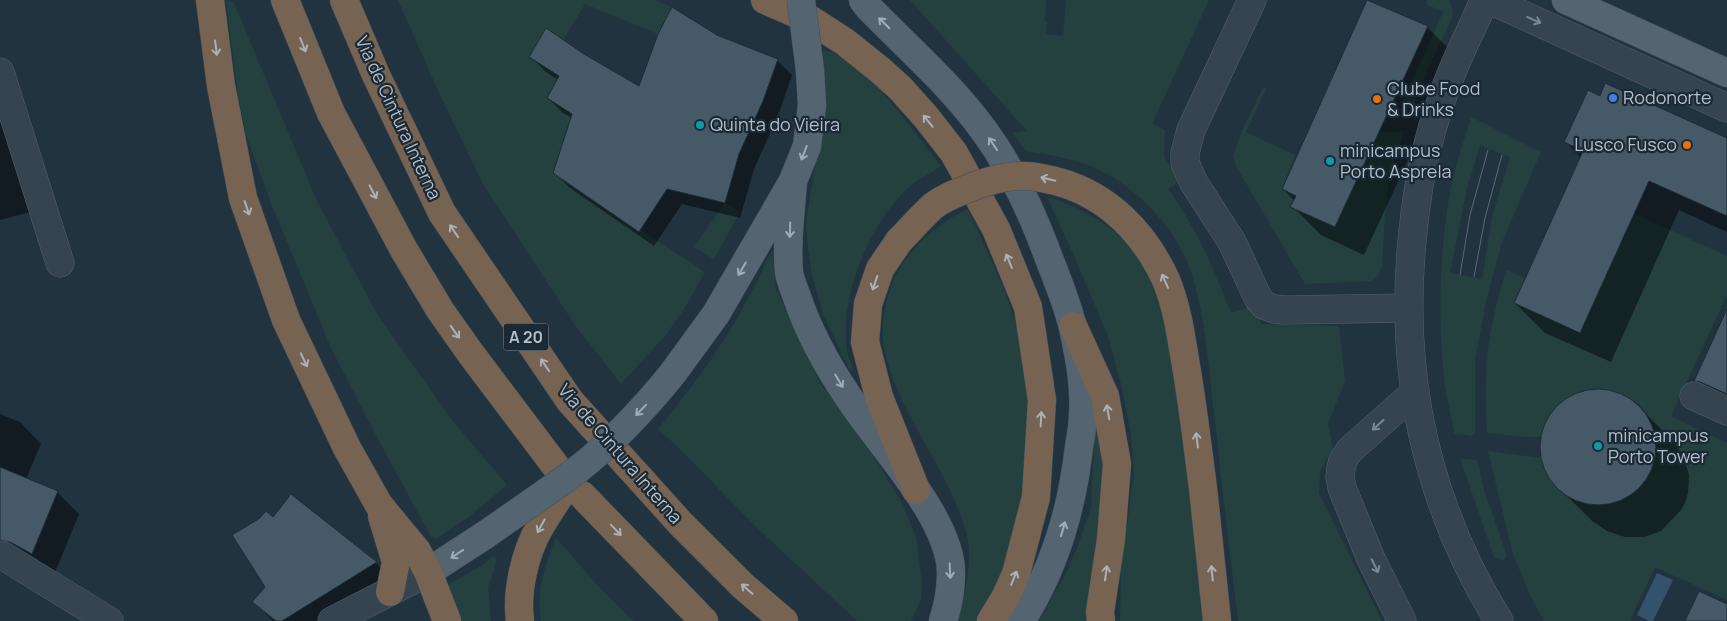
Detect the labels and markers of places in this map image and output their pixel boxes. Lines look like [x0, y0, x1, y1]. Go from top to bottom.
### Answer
place label: Clube Food & Drinks [1387, 76, 1480, 121]
place label: Rodonorte [1623, 85, 1711, 109]
marker: Rodonorte [1607, 92, 1619, 104]
marker: Clube Food & Drinks [1371, 93, 1383, 105]
place label: Quinta do Vieira [710, 112, 840, 136]
marker: Quinta do Vieira [694, 119, 706, 131]
place label: Lusco Fusco [1574, 132, 1677, 156]
place label: minicampus Porto Asprela [1340, 138, 1452, 183]
marker: Lusco Fusco [1681, 139, 1693, 151]
marker: minicampus Porto Asprela [1324, 155, 1336, 167]
place label: minicampus Porto Tower [1608, 423, 1708, 468]
marker: minicampus Porto Tower [1592, 440, 1604, 452]

